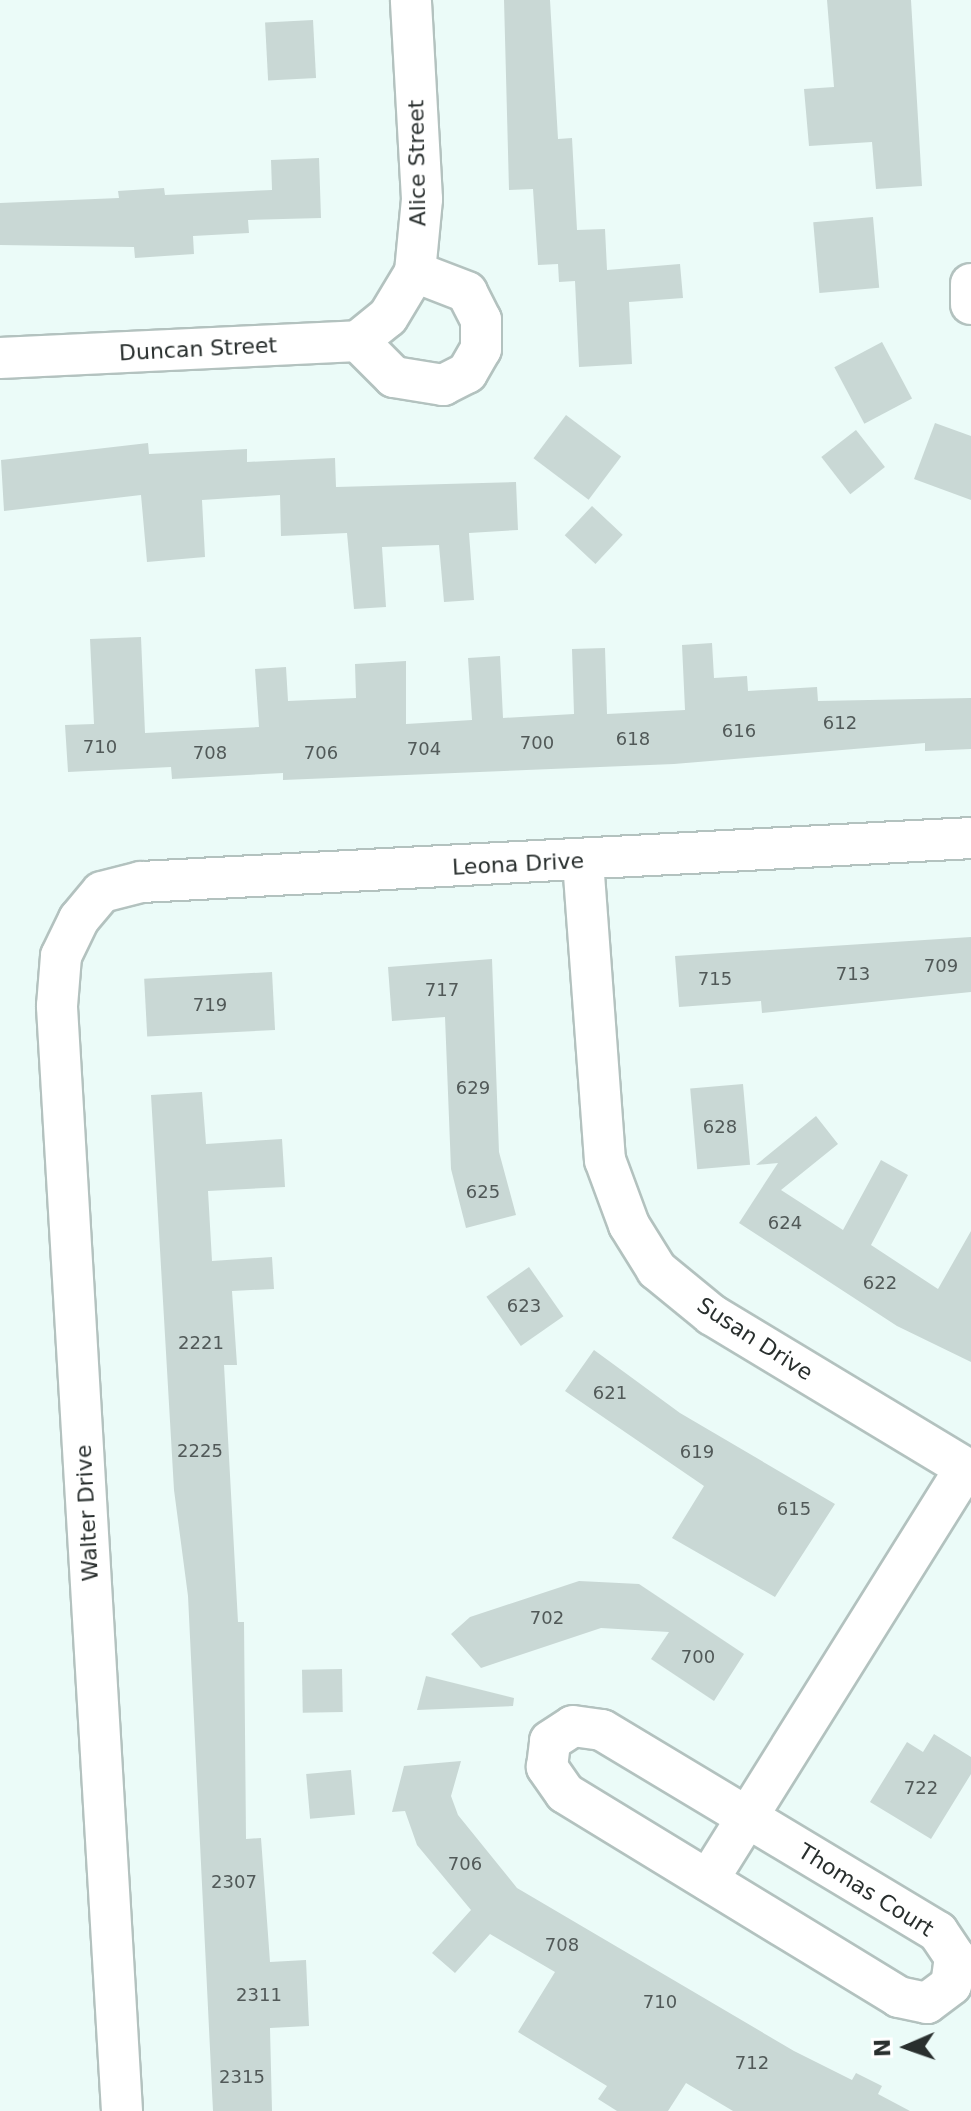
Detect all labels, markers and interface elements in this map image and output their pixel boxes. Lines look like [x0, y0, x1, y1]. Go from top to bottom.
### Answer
street label: Alice Street [403, 99, 431, 227]
street label: Duncan Street [118, 332, 278, 366]
house number: 612 [823, 712, 857, 734]
house number: 616 [722, 720, 756, 742]
house number: 618 [616, 728, 650, 750]
house number: 700 [520, 732, 554, 754]
house number: 710 [83, 736, 117, 758]
house number: 704 [407, 738, 441, 760]
house number: 708 [193, 742, 227, 764]
house number: 706 [304, 742, 338, 764]
street label: Leona Drive [451, 847, 585, 881]
house number: 709 [924, 955, 958, 977]
house number: 713 [836, 963, 870, 985]
house number: 715 [698, 968, 732, 990]
house number: 717 [425, 979, 459, 1001]
house number: 719 [193, 994, 227, 1016]
house number: 629 [456, 1077, 490, 1099]
house number: 628 [703, 1116, 737, 1138]
house number: 625 [466, 1181, 500, 1203]
house number: 624 [768, 1212, 802, 1234]
house number: 622 [863, 1272, 897, 1294]
street label: Susan Drive [692, 1292, 818, 1386]
house number: 623 [507, 1295, 541, 1317]
house number: 2221 [178, 1332, 224, 1354]
house number: 621 [593, 1382, 627, 1404]
house number: 2225 [177, 1440, 223, 1462]
house number: 619 [680, 1441, 714, 1463]
street label: Walter Drive [70, 1444, 104, 1582]
house number: 615 [777, 1498, 811, 1520]
house number: 702 [530, 1607, 564, 1629]
house number: 700 [681, 1646, 715, 1668]
house number: 722 [904, 1777, 938, 1799]
street label: Thomas Court [793, 1838, 939, 1942]
house number: 706 [448, 1853, 482, 1875]
house number: 2307 [211, 1871, 257, 1893]
house number: 708 [545, 1934, 579, 1956]
house number: 2311 [236, 1984, 282, 2006]
house number: 710 [643, 1991, 677, 2013]
north arrow [867, 2007, 947, 2087]
text: N [870, 2038, 895, 2058]
house number: 712 [735, 2052, 769, 2074]
house number: 2315 [219, 2066, 265, 2088]

